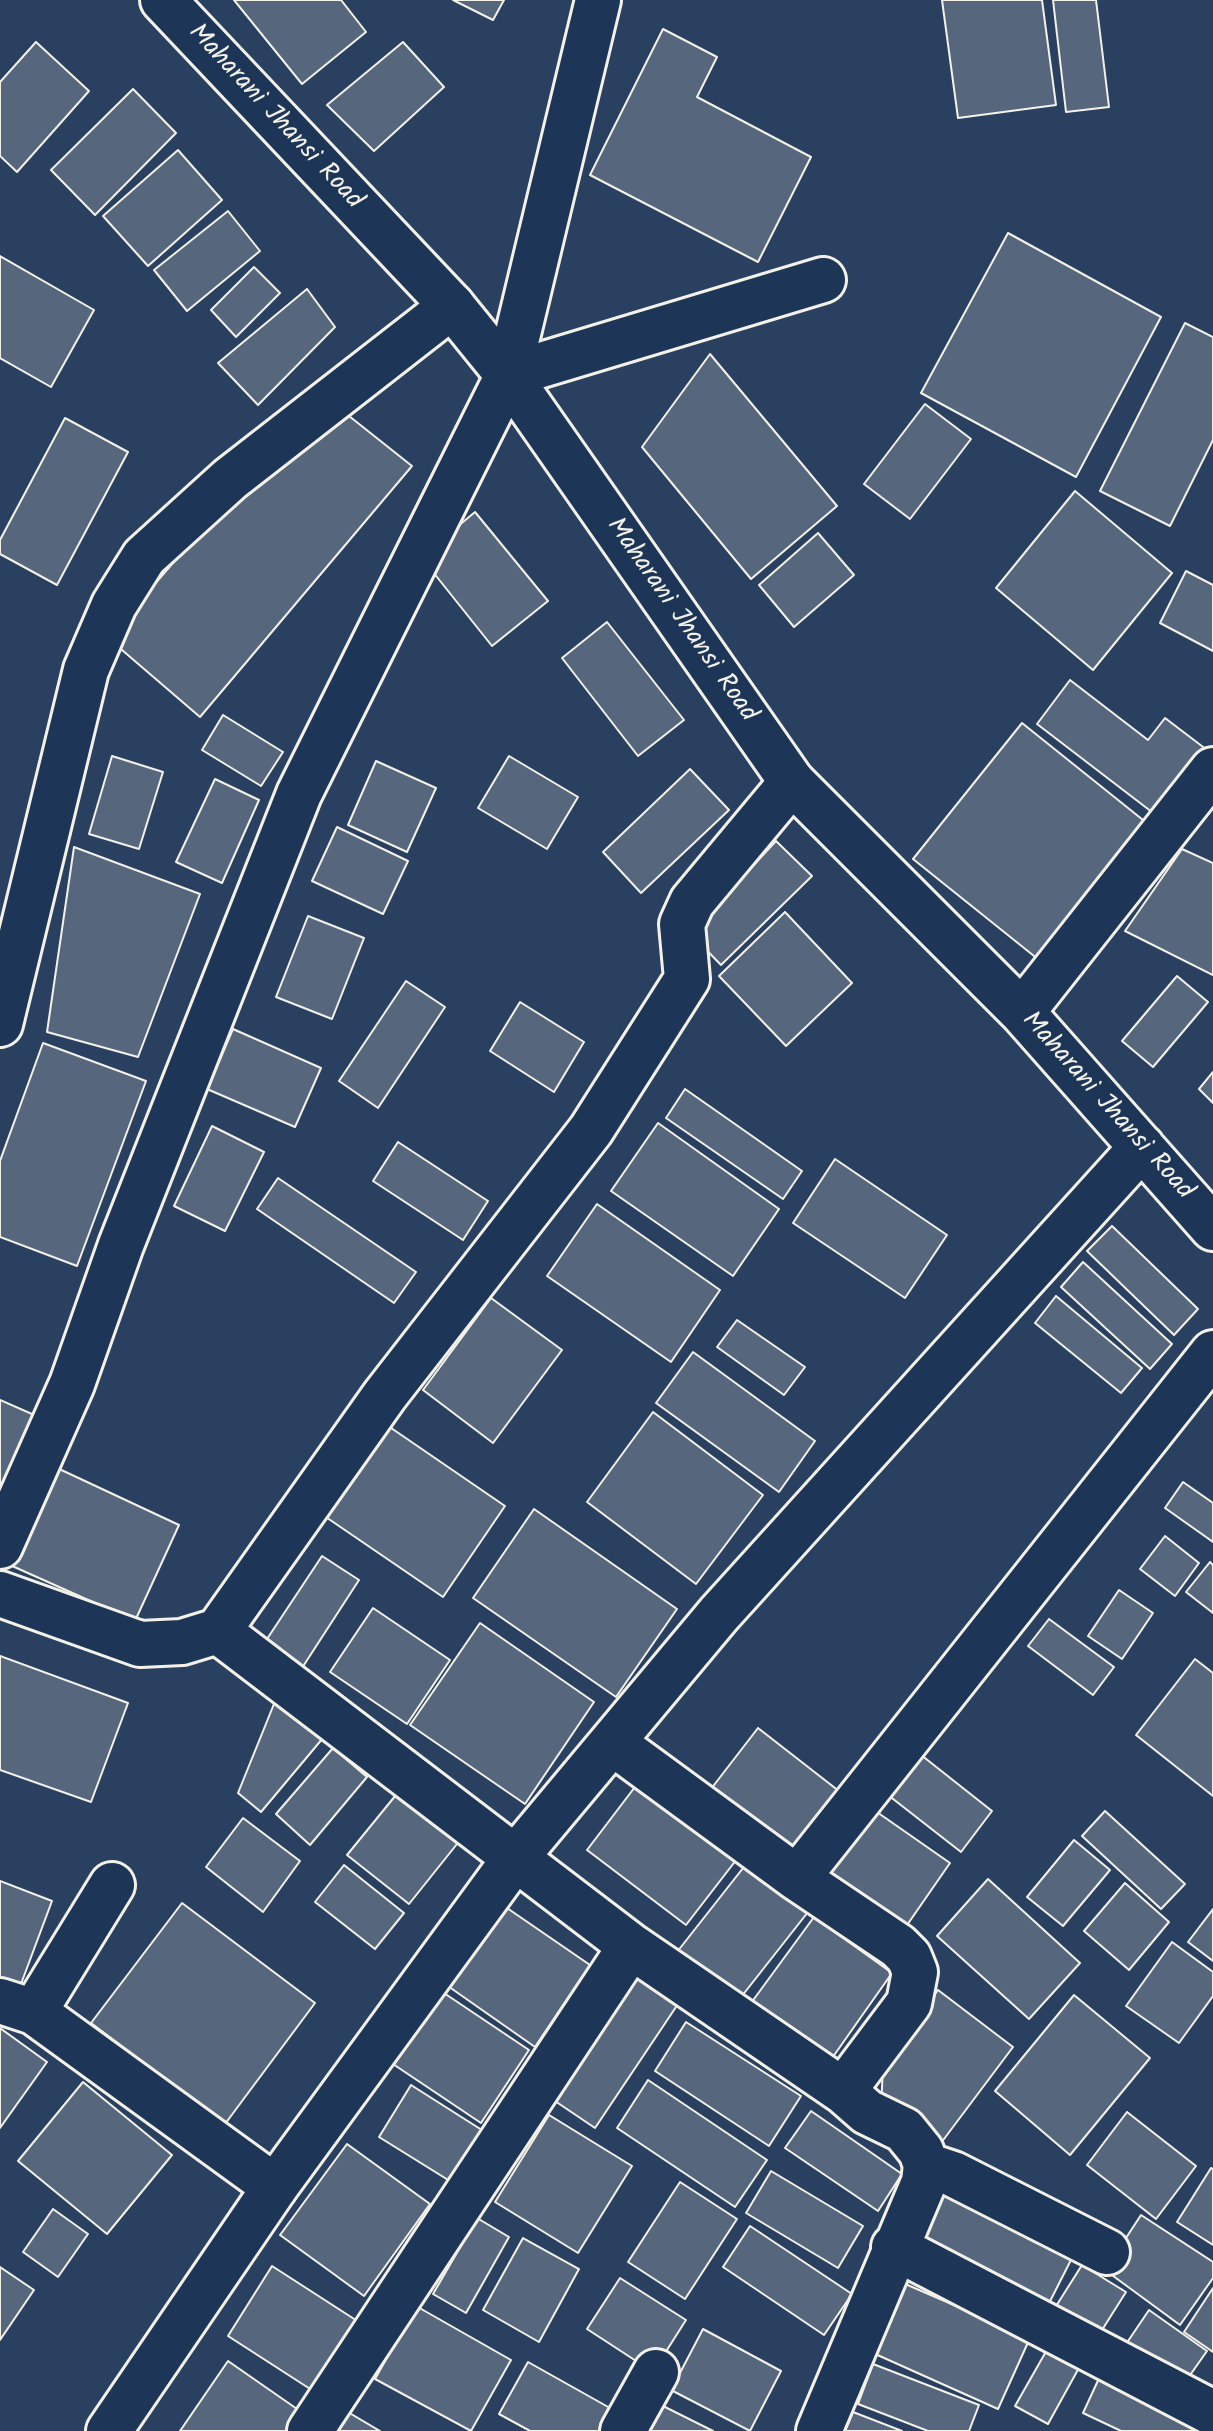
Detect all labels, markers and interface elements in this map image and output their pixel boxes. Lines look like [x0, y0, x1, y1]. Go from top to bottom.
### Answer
street label: Maharani Jhansi Road [180, 19, 368, 217]
street label: Maharani Jhansi Road [598, 513, 762, 729]
street label: Maharani Jhansi Road [1013, 1007, 1199, 1207]

